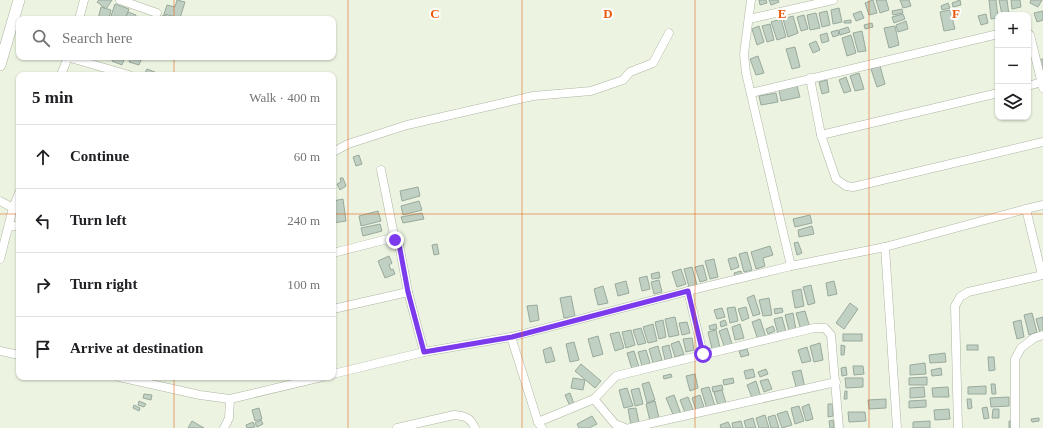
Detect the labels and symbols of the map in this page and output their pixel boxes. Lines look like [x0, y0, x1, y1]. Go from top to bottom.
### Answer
text: C [430, 6, 440, 21]
text: D [603, 6, 613, 21]
text: E [778, 6, 786, 21]
text: F [952, 6, 960, 21]
route end [386, 231, 404, 249]
route start [694, 345, 712, 363]

